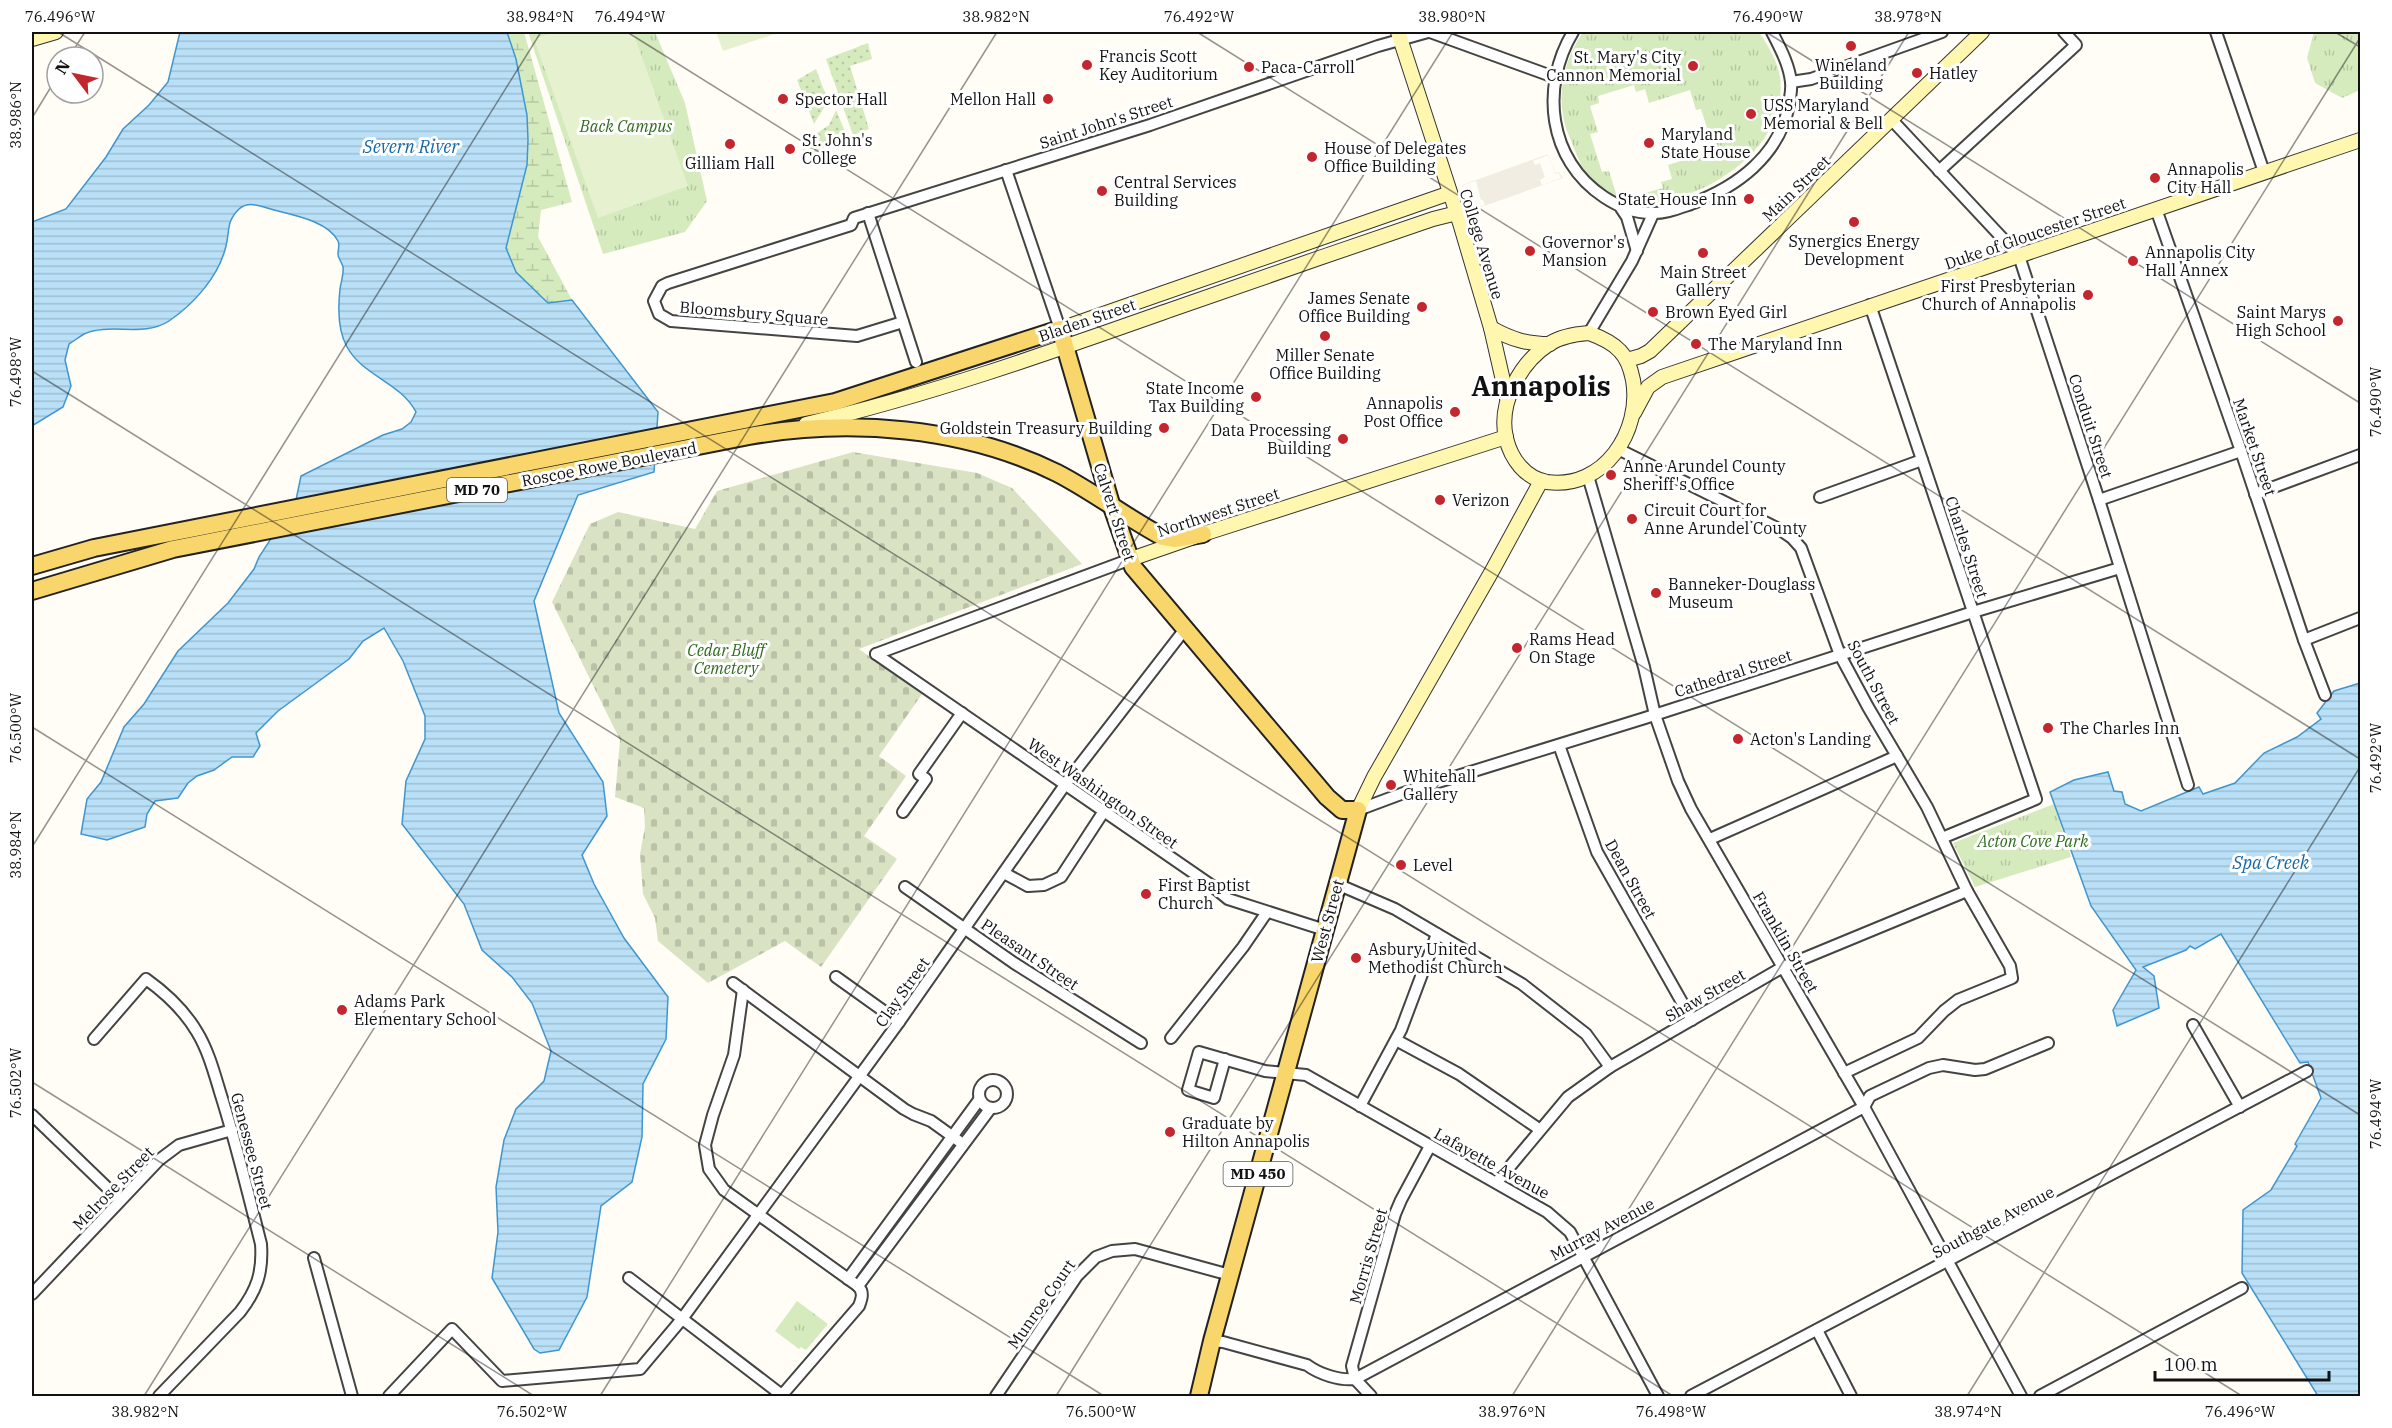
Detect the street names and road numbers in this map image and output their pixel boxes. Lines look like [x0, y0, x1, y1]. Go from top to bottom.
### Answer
street label: Saint John's Street [1037, 91, 1175, 153]
street label: Main Street [1758, 150, 1834, 225]
street label: College Avenue [1456, 186, 1508, 302]
street label: Duke of Gloucester Street [1942, 192, 2129, 273]
street label: Bladen Street [1036, 294, 1139, 346]
street label: Bloomsbury Square [679, 297, 829, 329]
street label: Conduit Street [2065, 371, 2117, 481]
street label: Market Street [2229, 396, 2281, 499]
street label: Roscoe Rowe Boulevard [520, 437, 698, 491]
street label: Calvert Street [1090, 460, 1140, 564]
road number: MD 70 [447, 478, 507, 502]
street label: Northwest Street [1155, 483, 1282, 541]
street label: Charles Street [1941, 493, 1993, 601]
street label: South Street [1843, 636, 1905, 728]
street label: Cathedral Street [1672, 645, 1795, 701]
street label: West Washington Street [1024, 733, 1182, 853]
street label: Dean Street [1601, 836, 1661, 922]
street label: West Street [1306, 877, 1348, 965]
street label: Franklin Street [1749, 888, 1823, 997]
street label: Pleasant Street [977, 914, 1083, 994]
street label: Clay Street [871, 953, 934, 1031]
street label: Shaw Street [1661, 964, 1749, 1026]
street label: Genessee Street [227, 1090, 277, 1212]
street label: Lafayette Avenue [1431, 1123, 1553, 1203]
street label: Melrose Street [68, 1142, 158, 1234]
road number: MD 450 [1224, 1162, 1292, 1186]
street label: Southgate Avenue [1929, 1181, 2057, 1263]
street label: Murray Avenue [1546, 1193, 1658, 1265]
street label: Morris Street [1345, 1205, 1391, 1306]
street label: Munroe Court [1003, 1255, 1079, 1353]

